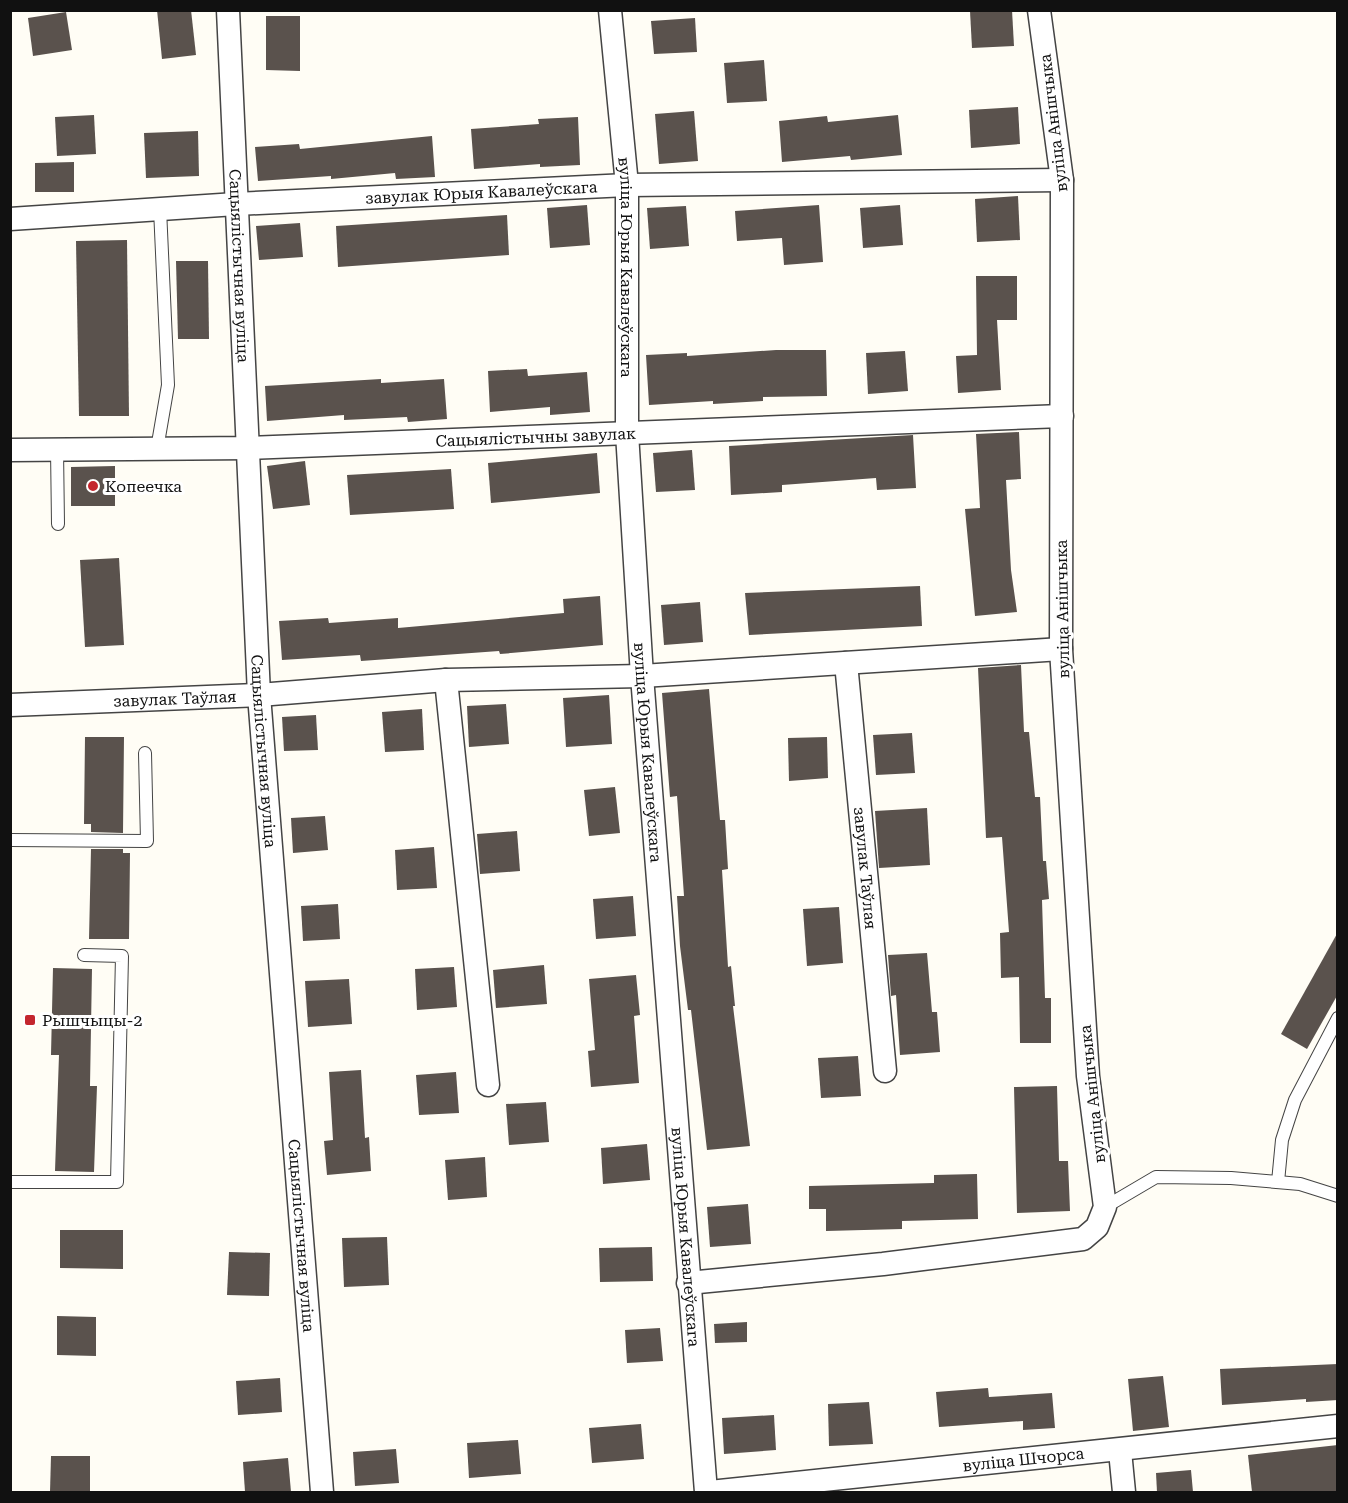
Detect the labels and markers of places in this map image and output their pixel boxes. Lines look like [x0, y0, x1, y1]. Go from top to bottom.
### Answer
place label: Копеечка [105, 477, 182, 496]
marker: Копеечка [86, 479, 100, 493]
place label: Рышчыцы-2 [42, 1011, 143, 1030]
marker: Рышчыцы-2 [23, 1013, 37, 1027]

